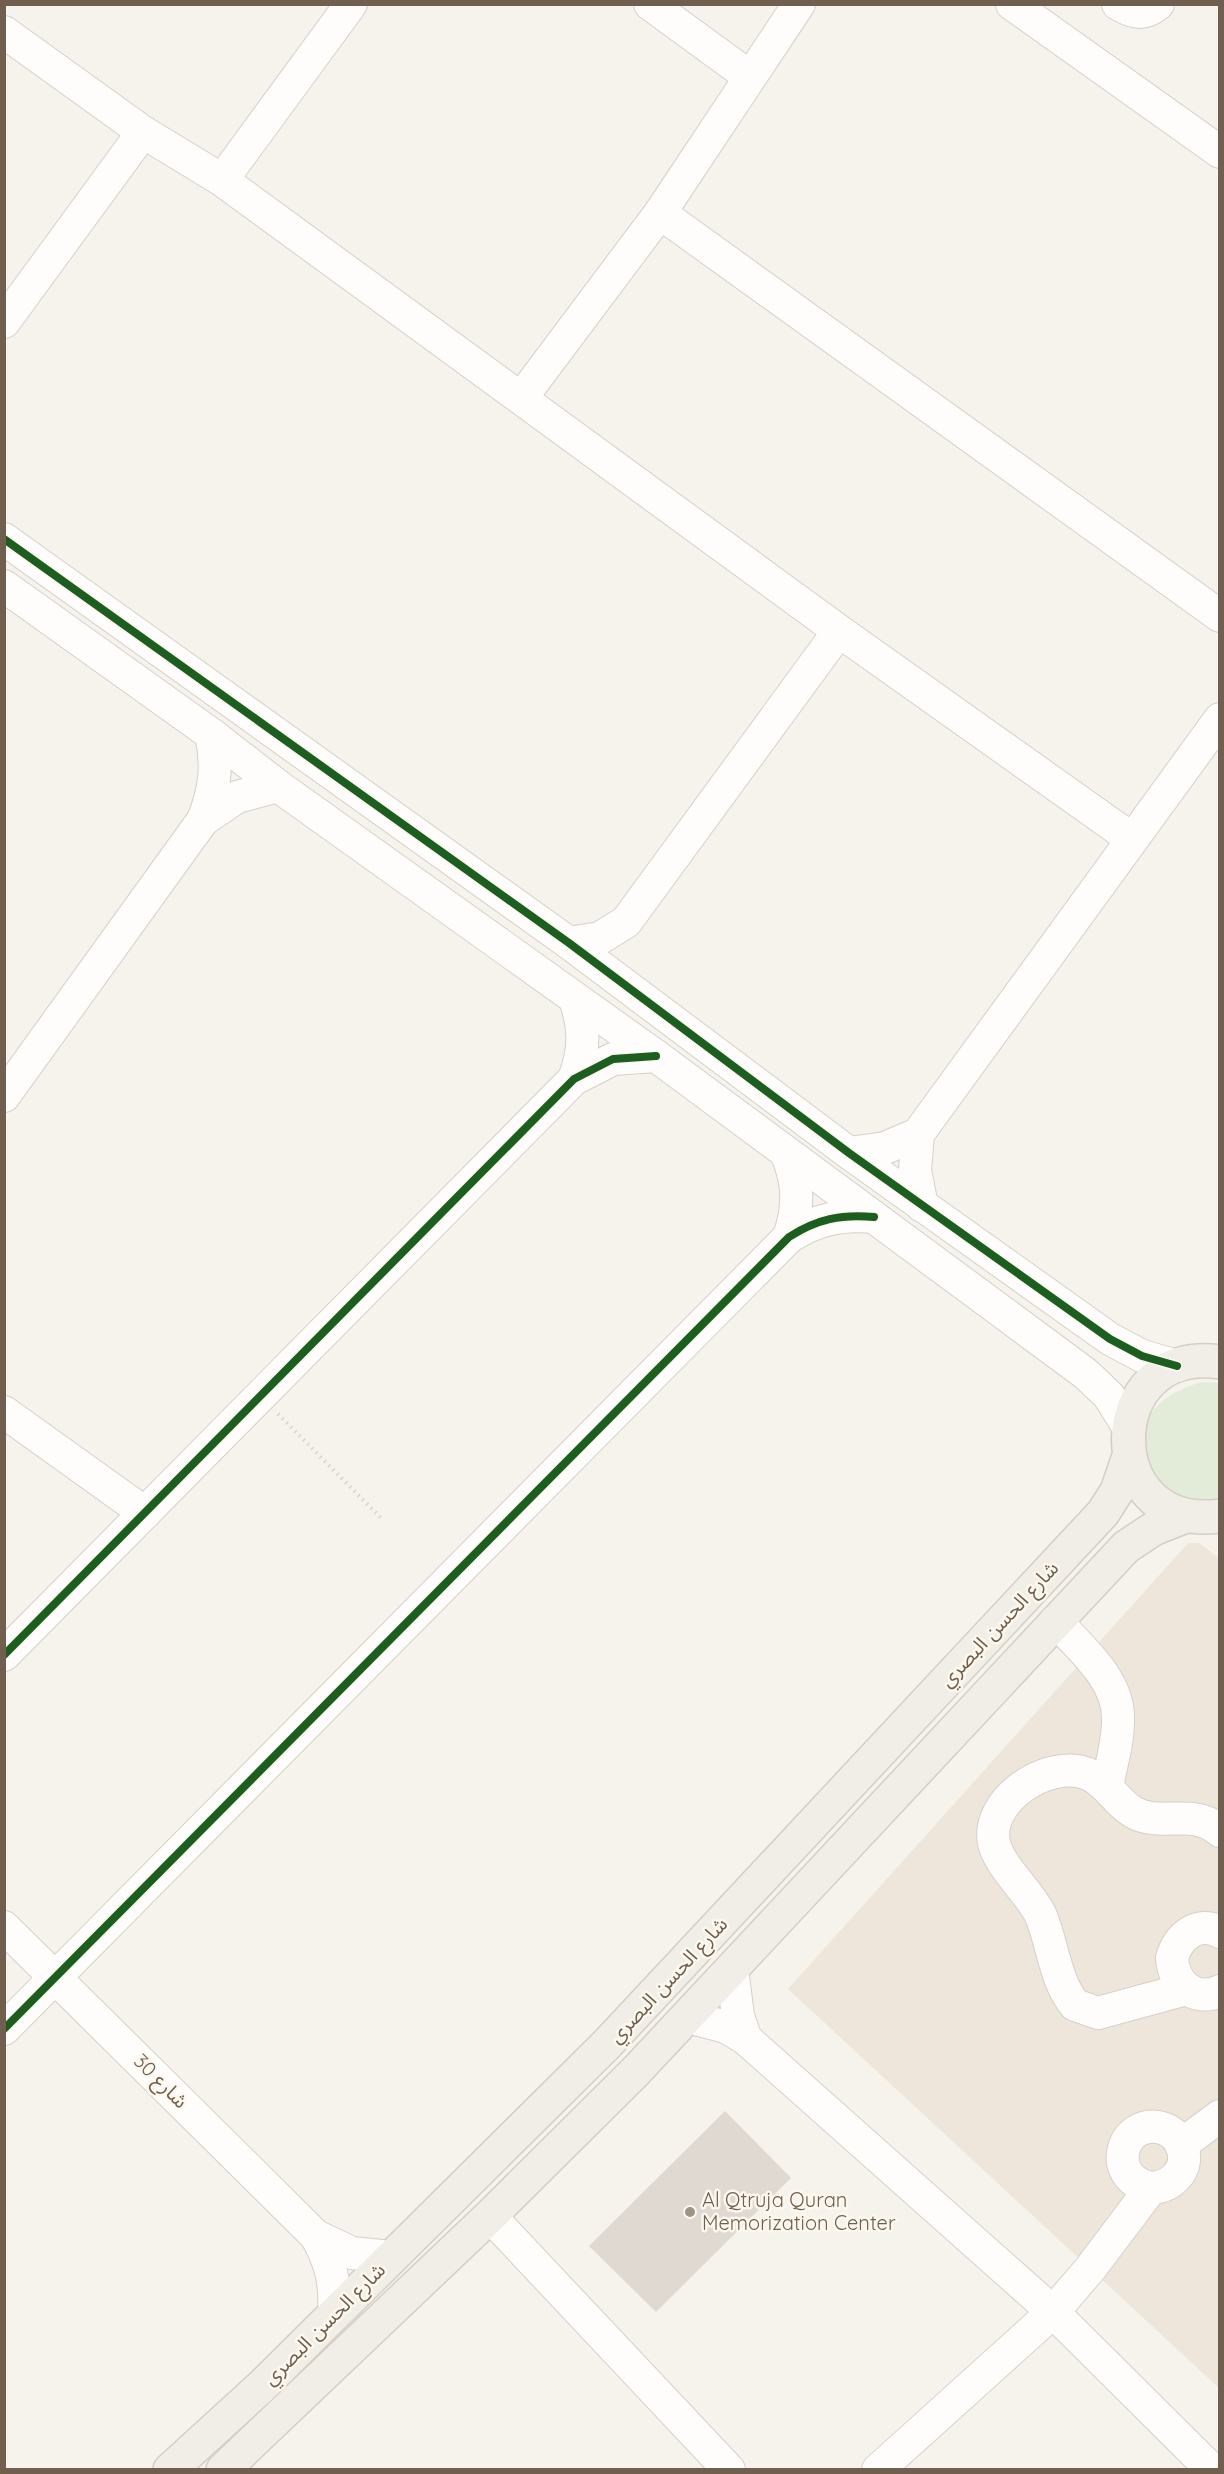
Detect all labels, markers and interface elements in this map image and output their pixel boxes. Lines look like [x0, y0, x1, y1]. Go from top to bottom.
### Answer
street label: شارع الحسن البصري [934, 1555, 1066, 1694]
street label: شارع الحسن البصري [603, 1911, 735, 2050]
street label: شارع 30 [127, 2048, 194, 2115]
place label: Al Qtruja Quran Memorization Center [702, 2187, 896, 2235]
marker: Al Qtruja Quran Memorization Center [683, 2205, 697, 2219]
street label: شارع الحسن البصري [257, 2257, 393, 2393]

